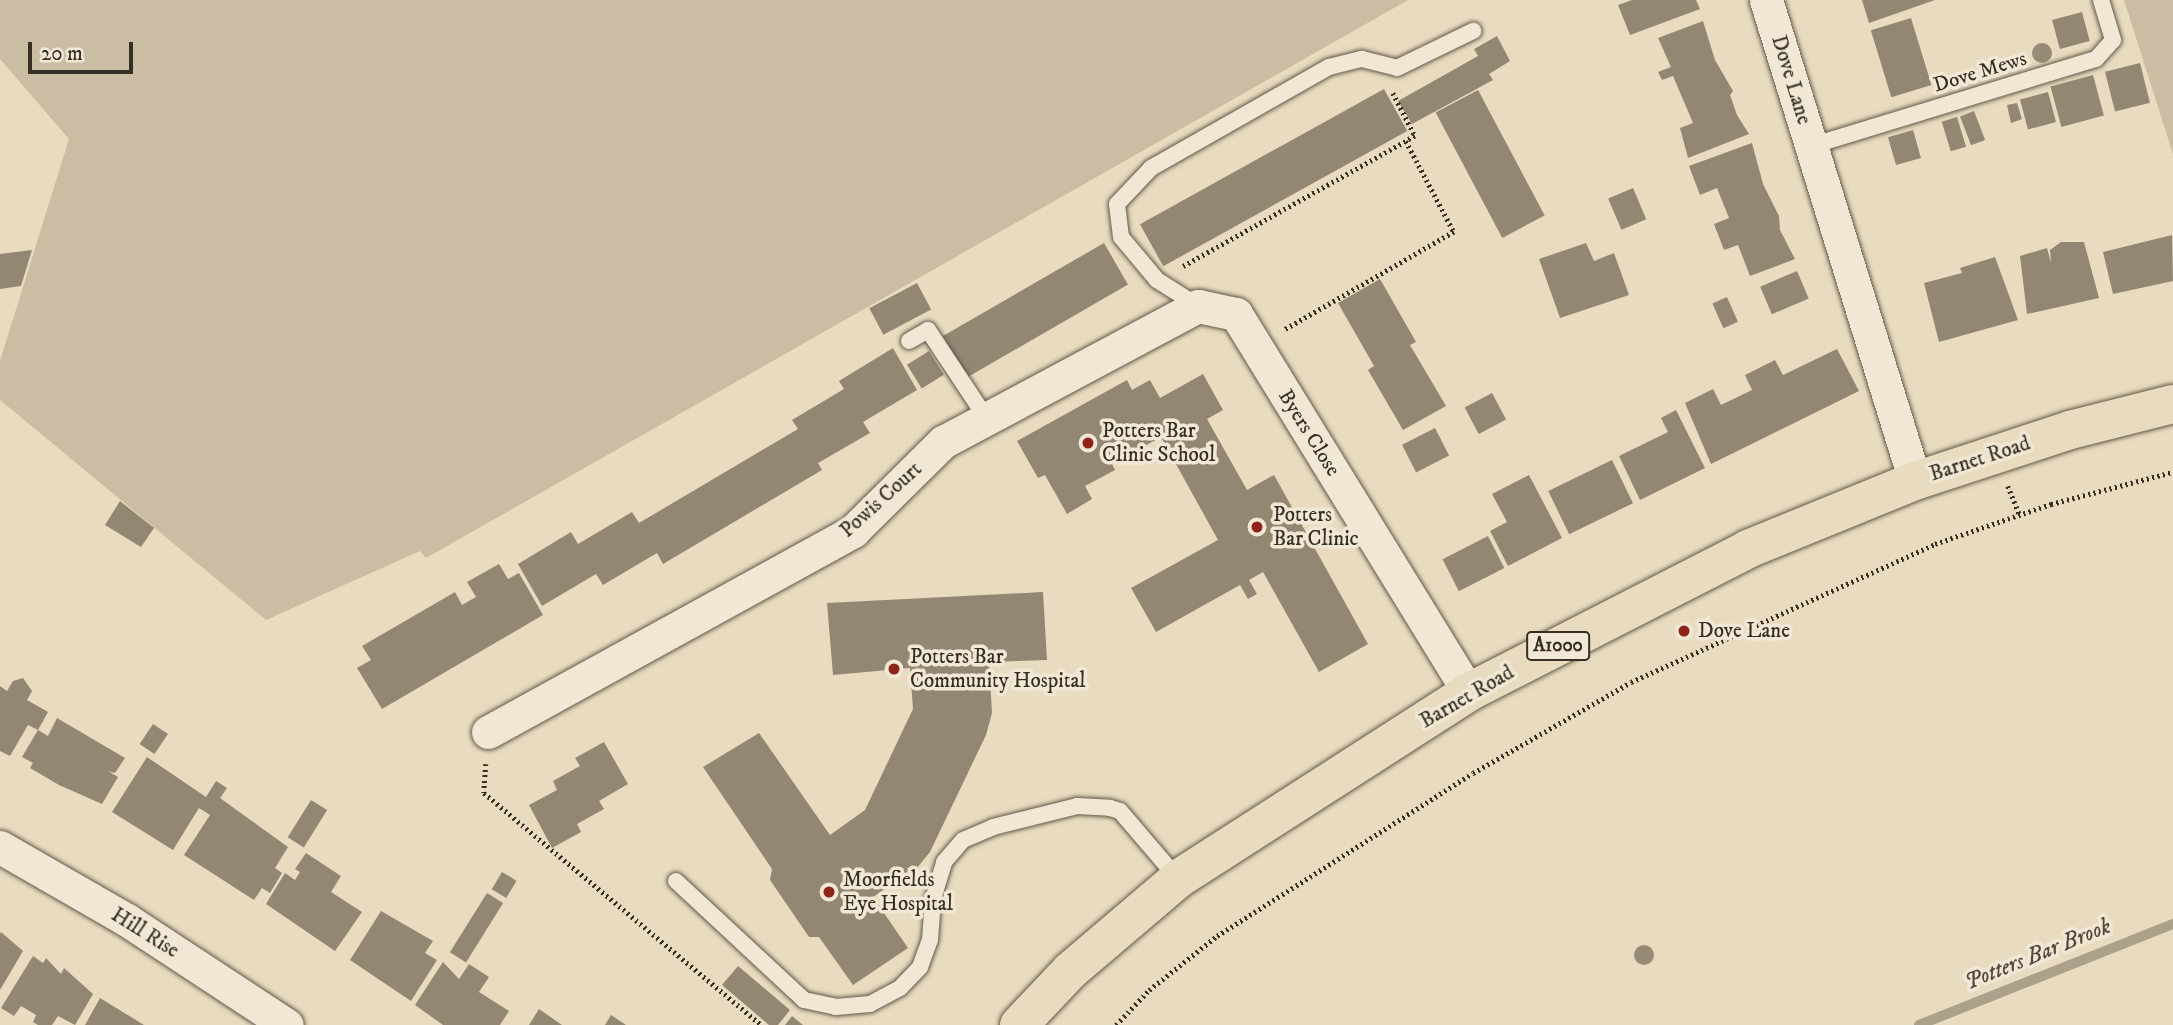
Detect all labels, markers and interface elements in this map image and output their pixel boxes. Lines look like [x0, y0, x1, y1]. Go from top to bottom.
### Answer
scale bar [32, 28, 136, 72]
street label: Dove Lane [1766, 32, 1816, 128]
text: 20 m [41, 41, 83, 67]
street label: Dove Mews [1930, 46, 2030, 98]
street label: Byers Close [1273, 385, 1345, 481]
place label: Potters Bar Clinic School [1102, 418, 1215, 468]
street label: Barnet Road [1926, 431, 2034, 487]
marker: Potters Bar Clinic School [1080, 435, 1096, 451]
street label: Powis Court [835, 457, 927, 543]
place label: Potters Bar Clinic [1273, 502, 1359, 552]
marker: Potters Bar Clinic [1247, 517, 1267, 537]
place label: Dove Lane [1698, 618, 1790, 644]
marker: Dove Lane [1676, 623, 1692, 639]
road number: A1000 [1525, 631, 1591, 662]
place label: Potters Bar Community Hospital [910, 644, 1086, 694]
marker: Potters Bar Community Hospital [884, 659, 904, 679]
street label: Barnet Road [1416, 660, 1518, 734]
place label: Moorfields Eye Hospital [843, 867, 953, 917]
marker: Moorfields Eye Hospital [821, 884, 837, 900]
street label: Hill Rise [106, 902, 184, 964]
water label: Potters Bar Brook [1961, 913, 2115, 997]

